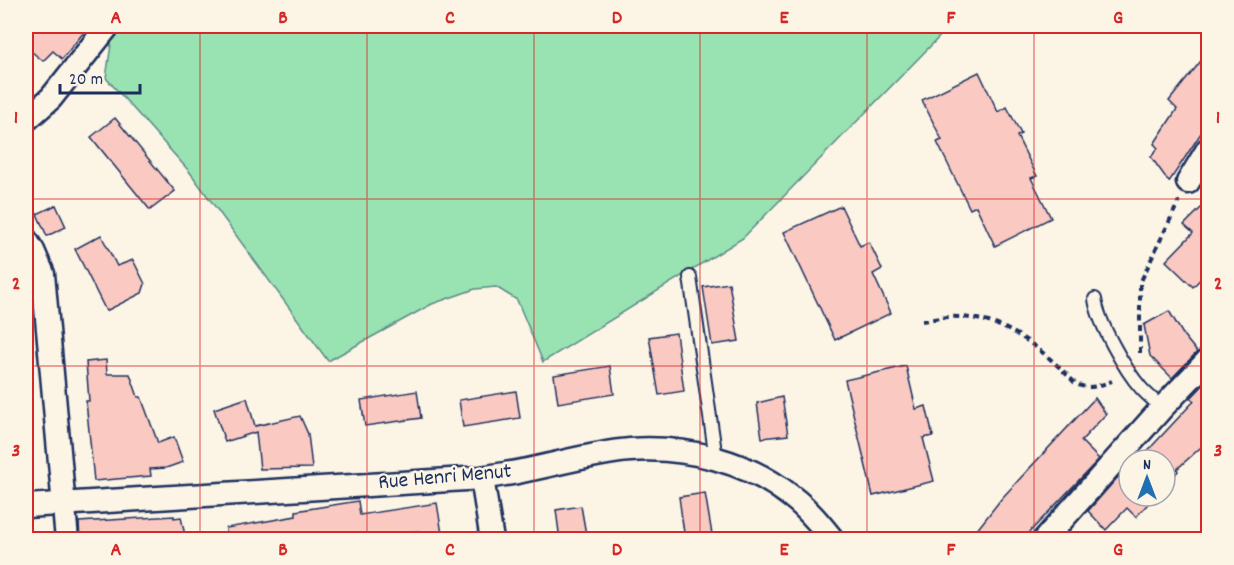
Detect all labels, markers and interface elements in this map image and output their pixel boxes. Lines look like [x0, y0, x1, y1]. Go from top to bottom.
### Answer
text: A [111, 5, 122, 33]
text: B [278, 5, 288, 33]
text: C [445, 5, 455, 33]
text: D [612, 5, 623, 33]
text: E [779, 5, 789, 33]
text: F [947, 5, 957, 33]
text: G [1113, 5, 1123, 33]
scale bar [60, 57, 140, 95]
text: 20 m [69, 68, 103, 93]
text: 1 [14, 105, 18, 133]
text: 1 [1216, 105, 1220, 133]
text: 2 [12, 271, 20, 299]
text: 2 [1214, 271, 1222, 299]
text: 3 [12, 438, 20, 466]
text: 3 [1214, 438, 1222, 466]
north arrow [1117, 448, 1177, 508]
text: N [1143, 454, 1151, 477]
street label: Rue Henri Menut [377, 457, 513, 499]
text: A [111, 537, 122, 565]
text: B [278, 537, 288, 565]
text: C [445, 537, 455, 565]
text: D [612, 537, 623, 565]
text: E [779, 537, 789, 565]
text: F [947, 537, 957, 565]
text: G [1113, 537, 1123, 565]

